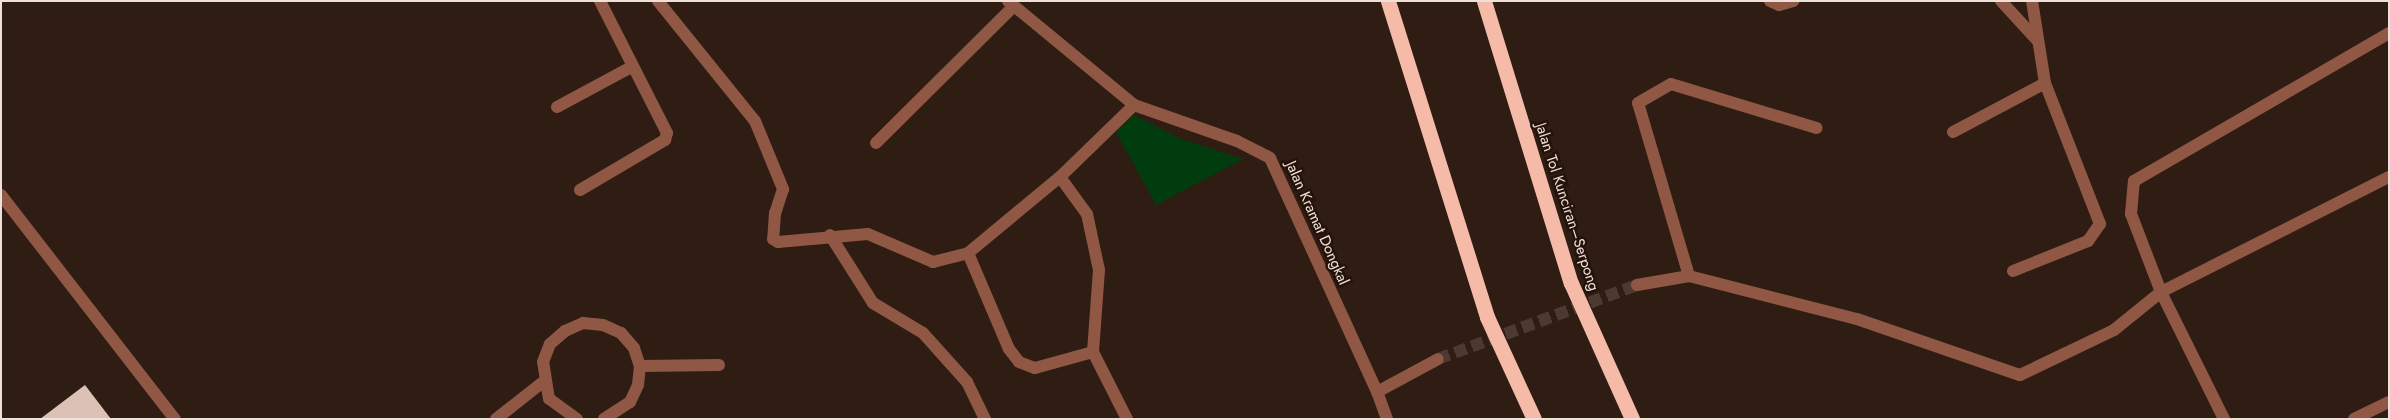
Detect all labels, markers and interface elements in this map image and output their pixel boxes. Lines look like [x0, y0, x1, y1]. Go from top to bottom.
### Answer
street label: Jalan Tol Kunciran–Serpong [1531, 121, 1603, 293]
street label: Jalan Kramat Dongkal [1282, 158, 1352, 288]

